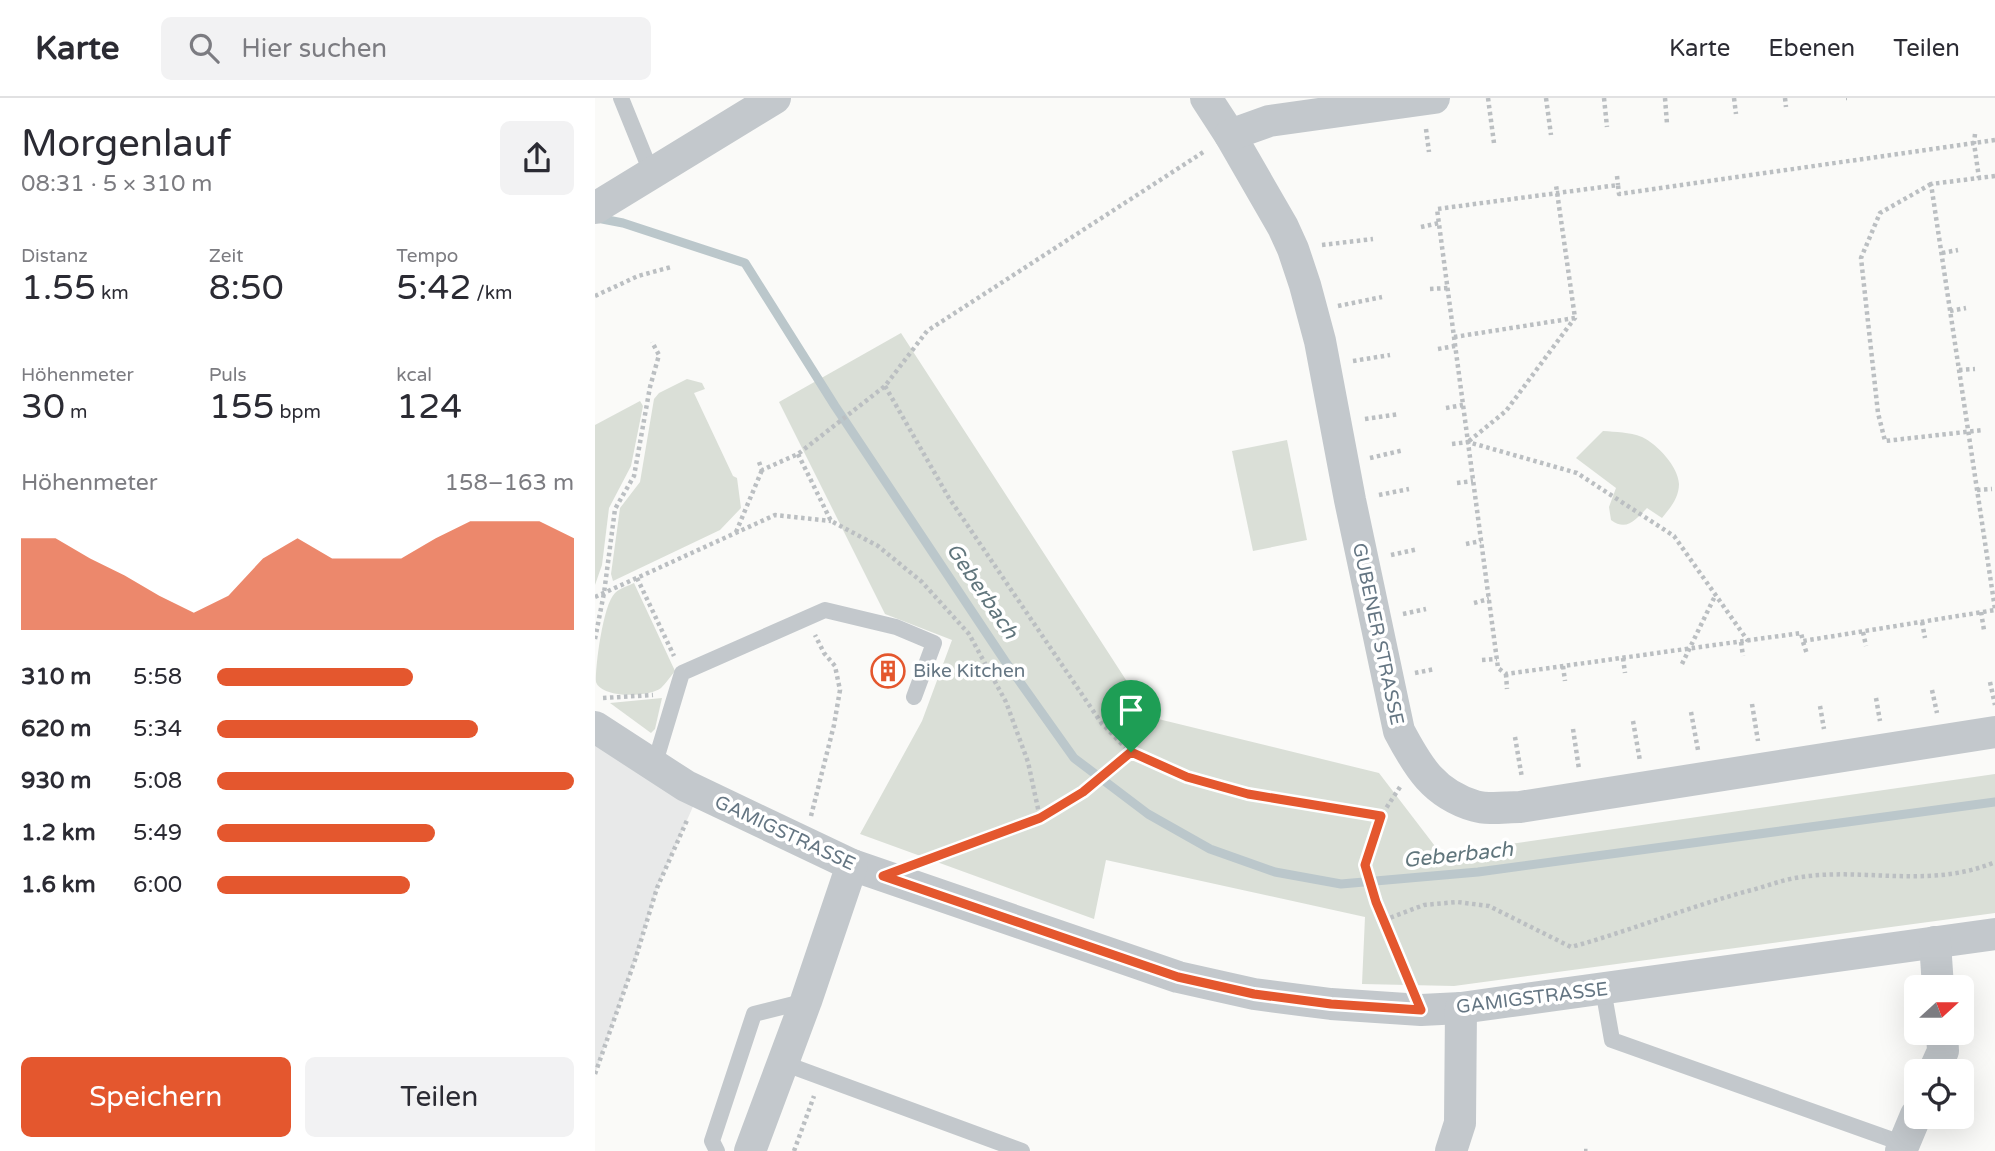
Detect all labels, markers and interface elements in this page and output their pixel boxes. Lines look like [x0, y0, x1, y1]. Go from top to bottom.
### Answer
search box [161, 17, 651, 80]
text: Karte [35, 29, 119, 68]
icon: search [185, 29, 223, 67]
text: Hier suchen [241, 33, 387, 64]
text: Karte [1669, 34, 1730, 63]
text: Ebenen [1768, 34, 1855, 63]
text: Teilen [1893, 34, 1960, 63]
text: Morgenlauf [21, 121, 231, 167]
button: share [500, 121, 574, 195]
text: 08:31 · 5 × 310 m [21, 170, 212, 198]
text: Distanz [21, 245, 88, 267]
text: Zeit [209, 245, 244, 267]
text: Tempo [396, 245, 458, 267]
text: 1.55 [21, 267, 96, 309]
text: 8:50 [209, 267, 284, 309]
text: 5:42 [396, 267, 471, 309]
text: km [96, 282, 129, 304]
text: /km [471, 282, 513, 304]
text: Höhenmeter [21, 364, 134, 386]
text: Puls [209, 364, 247, 386]
text: kcal [396, 364, 432, 386]
text: 30 [21, 386, 65, 428]
text: 155 [209, 386, 275, 428]
text: 124 [396, 386, 462, 428]
text: m [65, 401, 87, 423]
text: bpm [275, 401, 321, 423]
text: Höhenmeter [21, 469, 158, 497]
text: 158–163 m [445, 469, 574, 497]
water label: Geberbach [941, 538, 1024, 645]
street label: GUBENER STRASSE [1348, 541, 1408, 727]
building icon: Bike Kitchen [869, 652, 907, 690]
place label: Bike Kitchen [913, 660, 1025, 682]
text: 310 m [21, 663, 91, 691]
text: 5:58 [133, 663, 182, 691]
pin [1101, 680, 1161, 752]
icon: arrive [1112, 691, 1150, 729]
text: 620 m [21, 715, 91, 743]
text: 5:34 [133, 715, 182, 743]
text: 930 m [21, 767, 91, 795]
text: 5:08 [133, 767, 182, 795]
street label: GAMIGSTRASSE [711, 791, 859, 875]
text: 1.2 km [21, 819, 96, 847]
text: 5:49 [133, 819, 182, 847]
water label: Geberbach [1402, 837, 1515, 873]
text: 1.6 km [21, 871, 96, 899]
text: 6:00 [133, 871, 182, 899]
north arrow [1904, 975, 1974, 1045]
map controls [1904, 975, 1974, 1129]
street label: GAMIGSTRASSE [1455, 978, 1609, 1018]
button: Speichern [21, 1057, 291, 1137]
button: Teilen [305, 1057, 574, 1137]
button: locate [1904, 1059, 1974, 1129]

